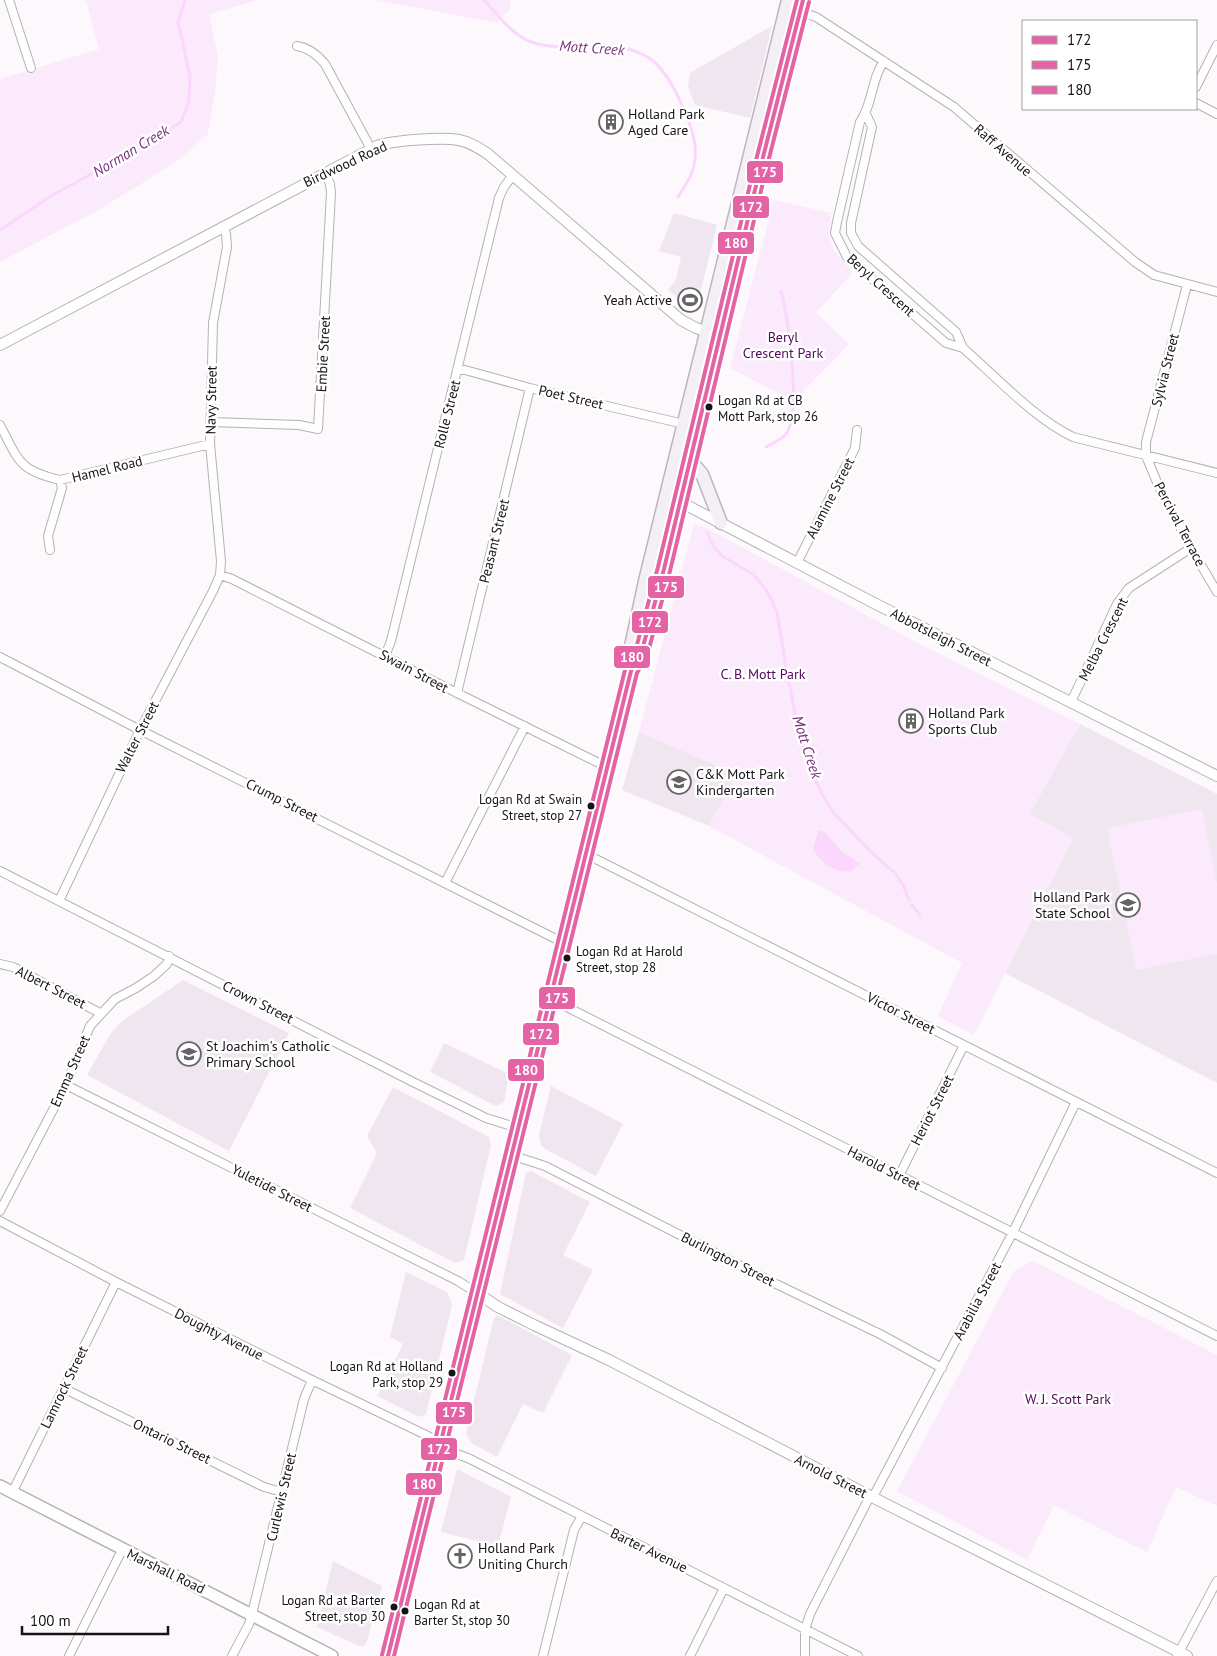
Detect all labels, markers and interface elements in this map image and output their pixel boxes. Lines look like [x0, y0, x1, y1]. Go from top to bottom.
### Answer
legend [1022, 20, 1197, 110]
text: 172 [1067, 30, 1092, 49]
water label: Mott Creek [559, 36, 627, 59]
text: 175 [1067, 55, 1092, 74]
text: 180 [1067, 80, 1092, 99]
place label: Holland Park Aged Care [628, 105, 705, 139]
building icon: Holland Park Aged Care [598, 109, 624, 135]
water label: Norman Creek [89, 120, 173, 181]
street label: Raff Avenue [970, 120, 1036, 180]
street label: Birdwood Road [300, 137, 390, 191]
line badge: 175 [746, 160, 784, 184]
text: 175 [753, 163, 777, 181]
line badge: 172 [732, 195, 770, 219]
text: 172 [739, 198, 763, 216]
line badge: 180 [717, 231, 755, 255]
text: 180 [724, 234, 748, 252]
street label: Beryl Crescent [843, 250, 919, 320]
sports icon: Yeah Active [677, 287, 703, 313]
place label: Yeah Active [604, 291, 672, 309]
street label: Embie Street [312, 315, 334, 393]
park label: Beryl Crescent Park [743, 328, 824, 362]
street label: Sylvia Street [1147, 331, 1183, 409]
street label: Navy Street [201, 365, 221, 435]
street label: Rolle Street [430, 378, 464, 450]
street label: Poet Street [537, 381, 606, 413]
place label: Logan Rd at CB Mott Park, stop 26 [718, 392, 818, 425]
marker: Logan Rd at CB Mott Park, stop 26 [704, 402, 714, 412]
street label: Hamel Road [70, 452, 144, 486]
street label: Alamine Street [802, 454, 858, 542]
street label: Percival Terrace [1150, 479, 1210, 569]
street label: Peasant Street [475, 497, 513, 585]
line badge: 175 [647, 575, 685, 599]
text: 175 [654, 578, 678, 596]
street label: Melba Crescent [1074, 594, 1132, 684]
street label: Abbotsleigh Street [887, 604, 995, 670]
line badge: 172 [631, 610, 669, 634]
text: 172 [638, 613, 662, 631]
street label: Swain Street [376, 645, 452, 697]
line badge: 180 [613, 645, 651, 669]
text: 180 [620, 648, 644, 666]
park label: C. B. Mott Park [720, 665, 806, 683]
street label: Walter Street [111, 698, 163, 776]
place label: Holland Park Sports Club [928, 704, 1005, 738]
building icon: Holland Park Sports Club [898, 708, 924, 734]
water label: Mott Creek [788, 713, 827, 782]
place label: C&K Mott Park Kindergarten [696, 765, 785, 799]
school or university icon: C&K Mott Park Kindergarten [666, 769, 692, 795]
street label: Crump Street [243, 774, 321, 826]
place label: Logan Rd at Swain Street, stop 27 [479, 791, 582, 824]
marker: Logan Rd at Swain Street, stop 27 [586, 801, 596, 811]
place label: Holland Park State School [1033, 888, 1110, 922]
school or university icon: Holland Park State School [1115, 892, 1141, 918]
place label: Logan Rd at Harold Street, stop 28 [576, 943, 683, 976]
marker: Logan Rd at Harold Street, stop 28 [562, 953, 572, 963]
street label: Albert Street [13, 962, 89, 1012]
street label: Crown Street [219, 976, 297, 1028]
line badge: 175 [538, 986, 576, 1010]
street label: Victor Street [863, 988, 938, 1038]
text: 175 [545, 989, 569, 1007]
line badge: 172 [522, 1022, 560, 1046]
text: 172 [529, 1025, 553, 1043]
street label: Emma Street [46, 1032, 94, 1110]
place label: St Joachim's Catholic Primary School [206, 1037, 330, 1071]
school or university icon: St Joachim's Catholic Primary School [176, 1041, 202, 1067]
line badge: 180 [507, 1058, 545, 1082]
text: 180 [514, 1061, 538, 1079]
street label: Heriot Street [907, 1071, 958, 1148]
street label: Harold Street [844, 1142, 924, 1194]
street label: Yuletide Street [229, 1160, 316, 1216]
street label: Burlington Street [678, 1228, 778, 1290]
street label: Arabilia Street [949, 1259, 1005, 1343]
street label: Doughty Avenue [172, 1304, 266, 1364]
street label: Lamrock Street [36, 1343, 92, 1431]
place label: Logan Rd at Holland Park, stop 29 [330, 1358, 443, 1391]
marker: Logan Rd at Holland Park, stop 29 [447, 1368, 457, 1378]
park label: W. J. Scott Park [1025, 1390, 1111, 1408]
line badge: 175 [435, 1401, 473, 1425]
text: 175 [442, 1403, 466, 1421]
street label: Ontario Street [130, 1414, 214, 1468]
line badge: 172 [420, 1437, 458, 1461]
text: 172 [427, 1440, 451, 1458]
street label: Arnold Street [792, 1450, 871, 1502]
street label: Curlewis Street [262, 1451, 300, 1543]
line badge: 180 [405, 1472, 443, 1496]
text: 180 [412, 1475, 436, 1493]
street label: Barter Avenue [607, 1524, 691, 1576]
place label: Holland Park Uniting Church [478, 1539, 568, 1573]
church icon: Holland Park Uniting Church [447, 1543, 473, 1569]
street label: Marshall Road [124, 1544, 208, 1598]
place label: Logan Rd at Barter Street, stop 30 [281, 1592, 386, 1625]
place label: Logan Rd at Barter St, stop 30 [414, 1596, 510, 1629]
marker: Logan Rd at Barter Street, stop 30 [389, 1602, 399, 1612]
scale bar [22, 1604, 169, 1636]
marker: Logan Rd at Barter St, stop 30 [400, 1606, 410, 1616]
text: 100 m [30, 1611, 71, 1630]

